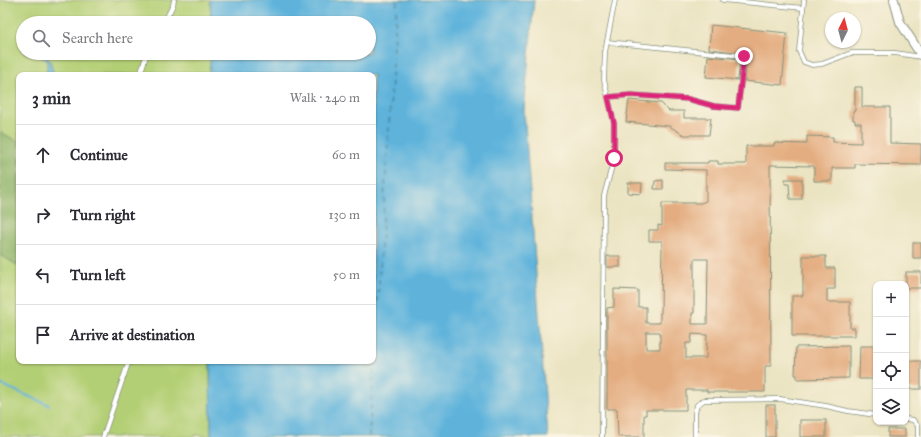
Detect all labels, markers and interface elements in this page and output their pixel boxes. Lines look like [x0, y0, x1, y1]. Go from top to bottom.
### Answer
north arrow [825, 12, 861, 48]
search box [16, 16, 376, 60]
icon: search [30, 27, 52, 49]
text: Search here [62, 29, 133, 47]
route end [735, 47, 753, 65]
text: 3 min [32, 88, 71, 109]
text: Walk · 240 m [290, 90, 360, 106]
icon: ahead [32, 144, 54, 166]
text: Continue [70, 146, 128, 164]
text: 60 m [332, 147, 360, 163]
route start [605, 149, 623, 167]
icon: right [32, 204, 54, 226]
text: Turn right [70, 206, 135, 224]
text: 130 m [328, 207, 360, 223]
icon: left [32, 264, 54, 286]
text: Turn left [70, 266, 126, 284]
text: 50 m [333, 267, 360, 283]
map controls [873, 281, 909, 425]
button: + [873, 281, 909, 317]
button: − [873, 317, 909, 353]
icon: arrive [32, 324, 54, 346]
text: Arrive at destination [70, 326, 195, 344]
button: locate [873, 353, 909, 389]
button: layers [873, 389, 909, 425]

